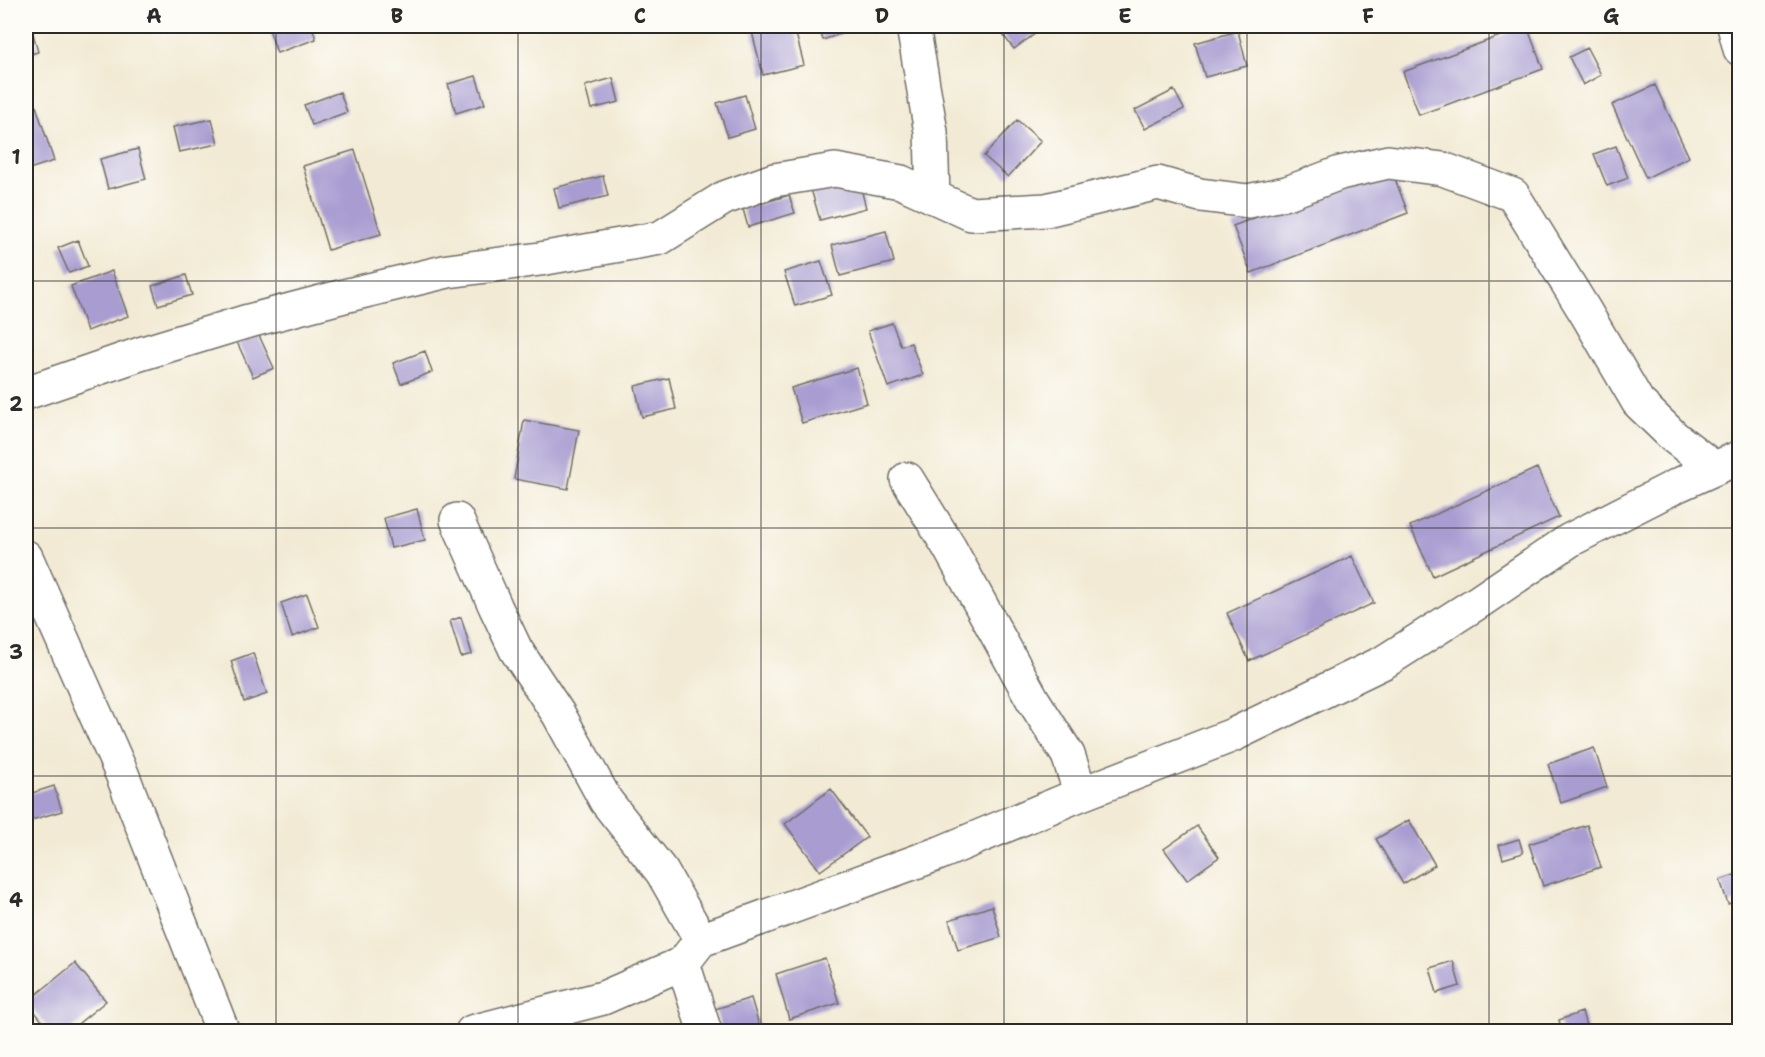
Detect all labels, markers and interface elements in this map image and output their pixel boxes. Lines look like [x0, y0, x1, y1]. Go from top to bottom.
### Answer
text: A [146, 3, 162, 29]
text: B [391, 3, 403, 29]
text: C [634, 3, 646, 29]
text: D [875, 3, 889, 29]
text: E [1118, 3, 1132, 29]
text: F [1362, 3, 1374, 29]
text: G [1603, 3, 1619, 29]
text: 1 [11, 144, 21, 170]
text: 2 [9, 391, 23, 417]
text: 3 [9, 639, 23, 665]
text: 4 [9, 887, 23, 913]

